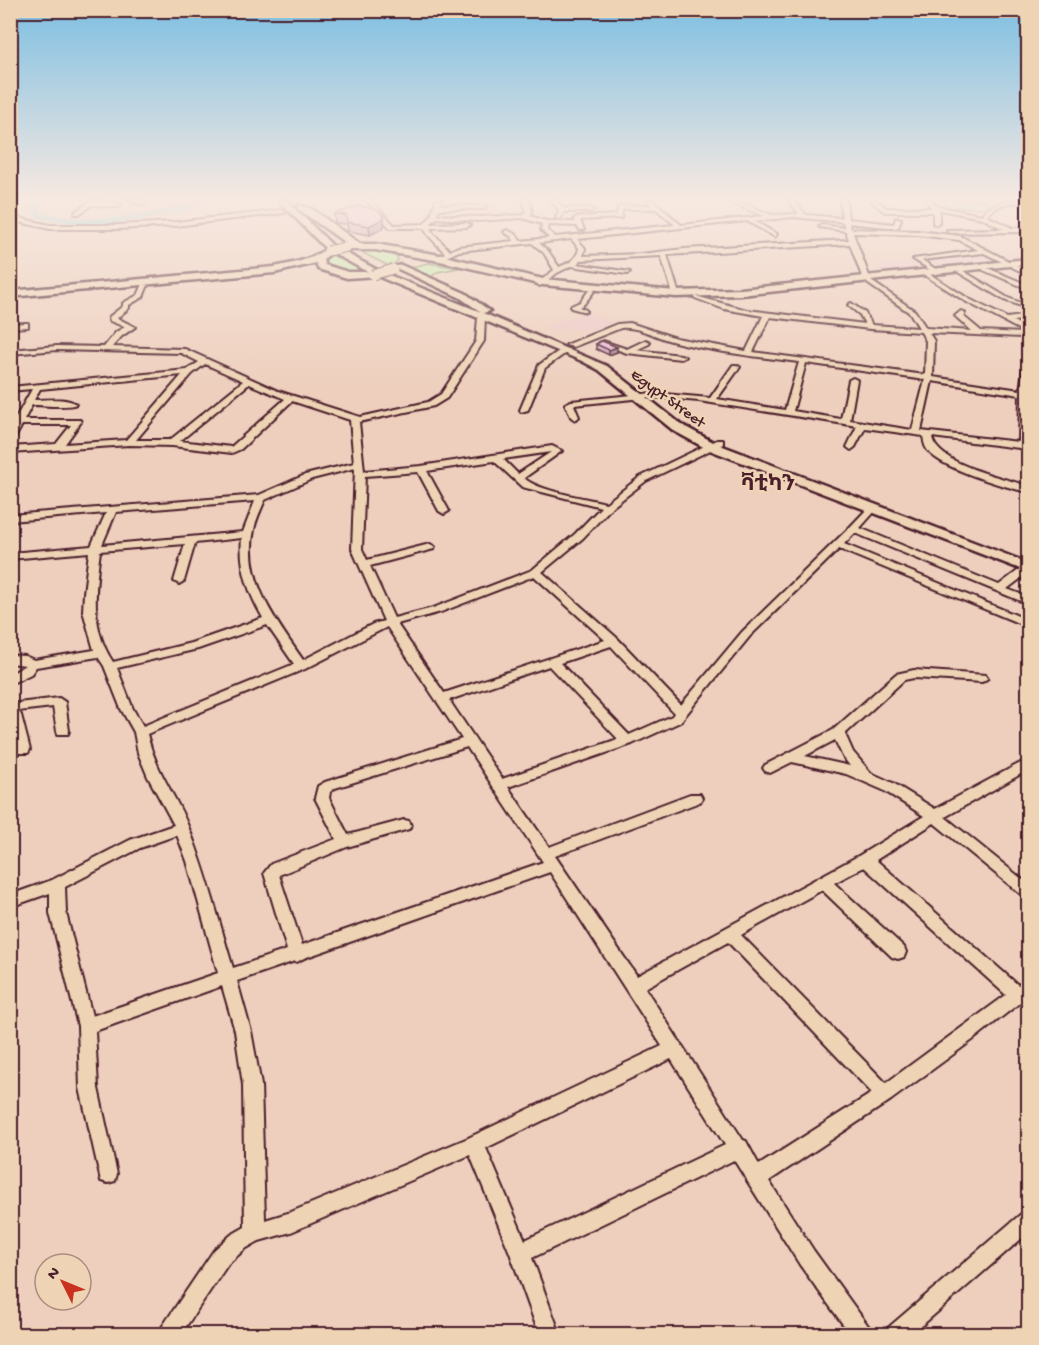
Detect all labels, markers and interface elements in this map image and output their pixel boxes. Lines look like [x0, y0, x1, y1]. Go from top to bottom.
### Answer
street label: Egypt Street [626, 366, 709, 434]
district label: ቫቲካን [741, 471, 795, 499]
north arrow [33, 1252, 93, 1312]
text: N [44, 1263, 65, 1284]

